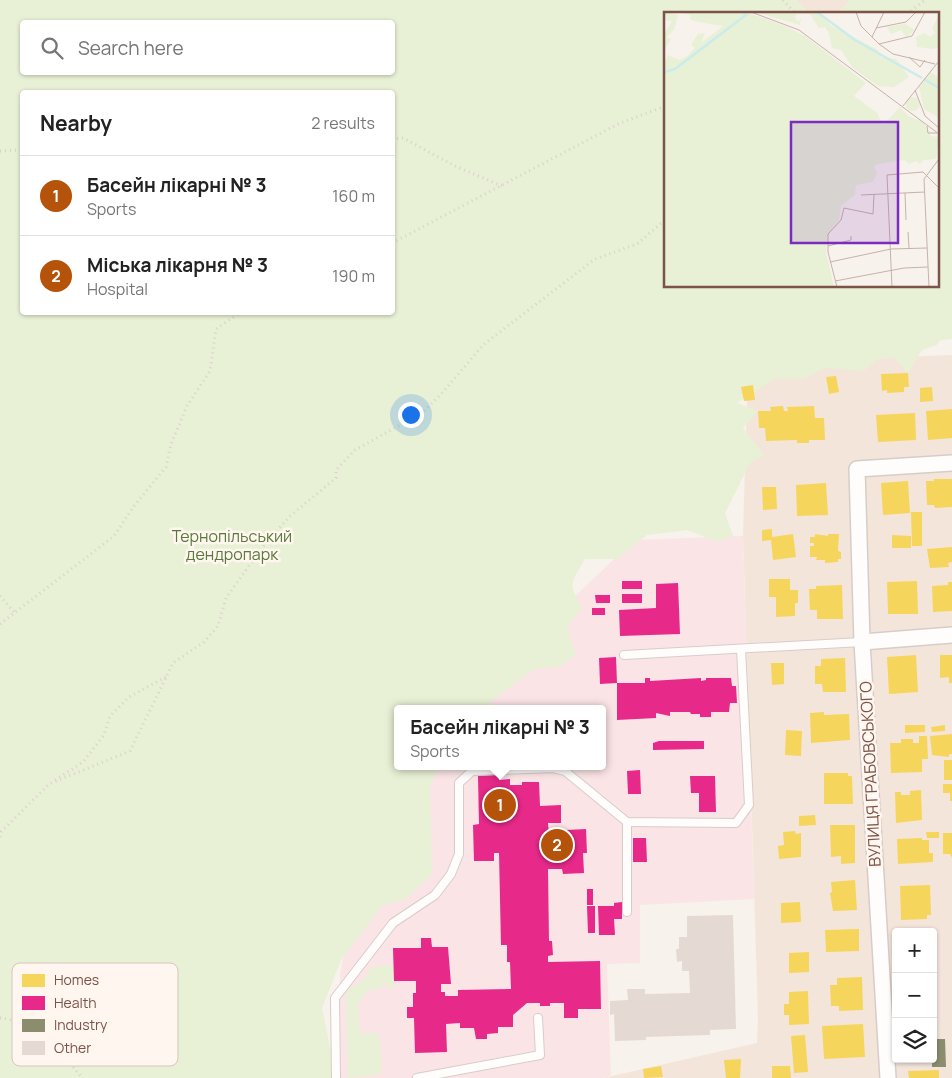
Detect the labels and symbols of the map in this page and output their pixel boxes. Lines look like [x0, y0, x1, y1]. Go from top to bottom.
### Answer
inset map [664, 12, 940, 288]
your location [398, 402, 424, 428]
park label: Тернопільський дендропарк [172, 525, 292, 565]
street label: ВУЛИЦЯ ГРАБОВСЬКОГО [854, 680, 886, 867]
pin: 1 [484, 786, 516, 824]
pin: 2 [541, 826, 573, 864]
legend [12, 963, 178, 1066]
text: Homes [54, 970, 99, 989]
text: Health [54, 993, 97, 1012]
text: Industry [54, 1015, 108, 1034]
text: Other [54, 1038, 91, 1057]

